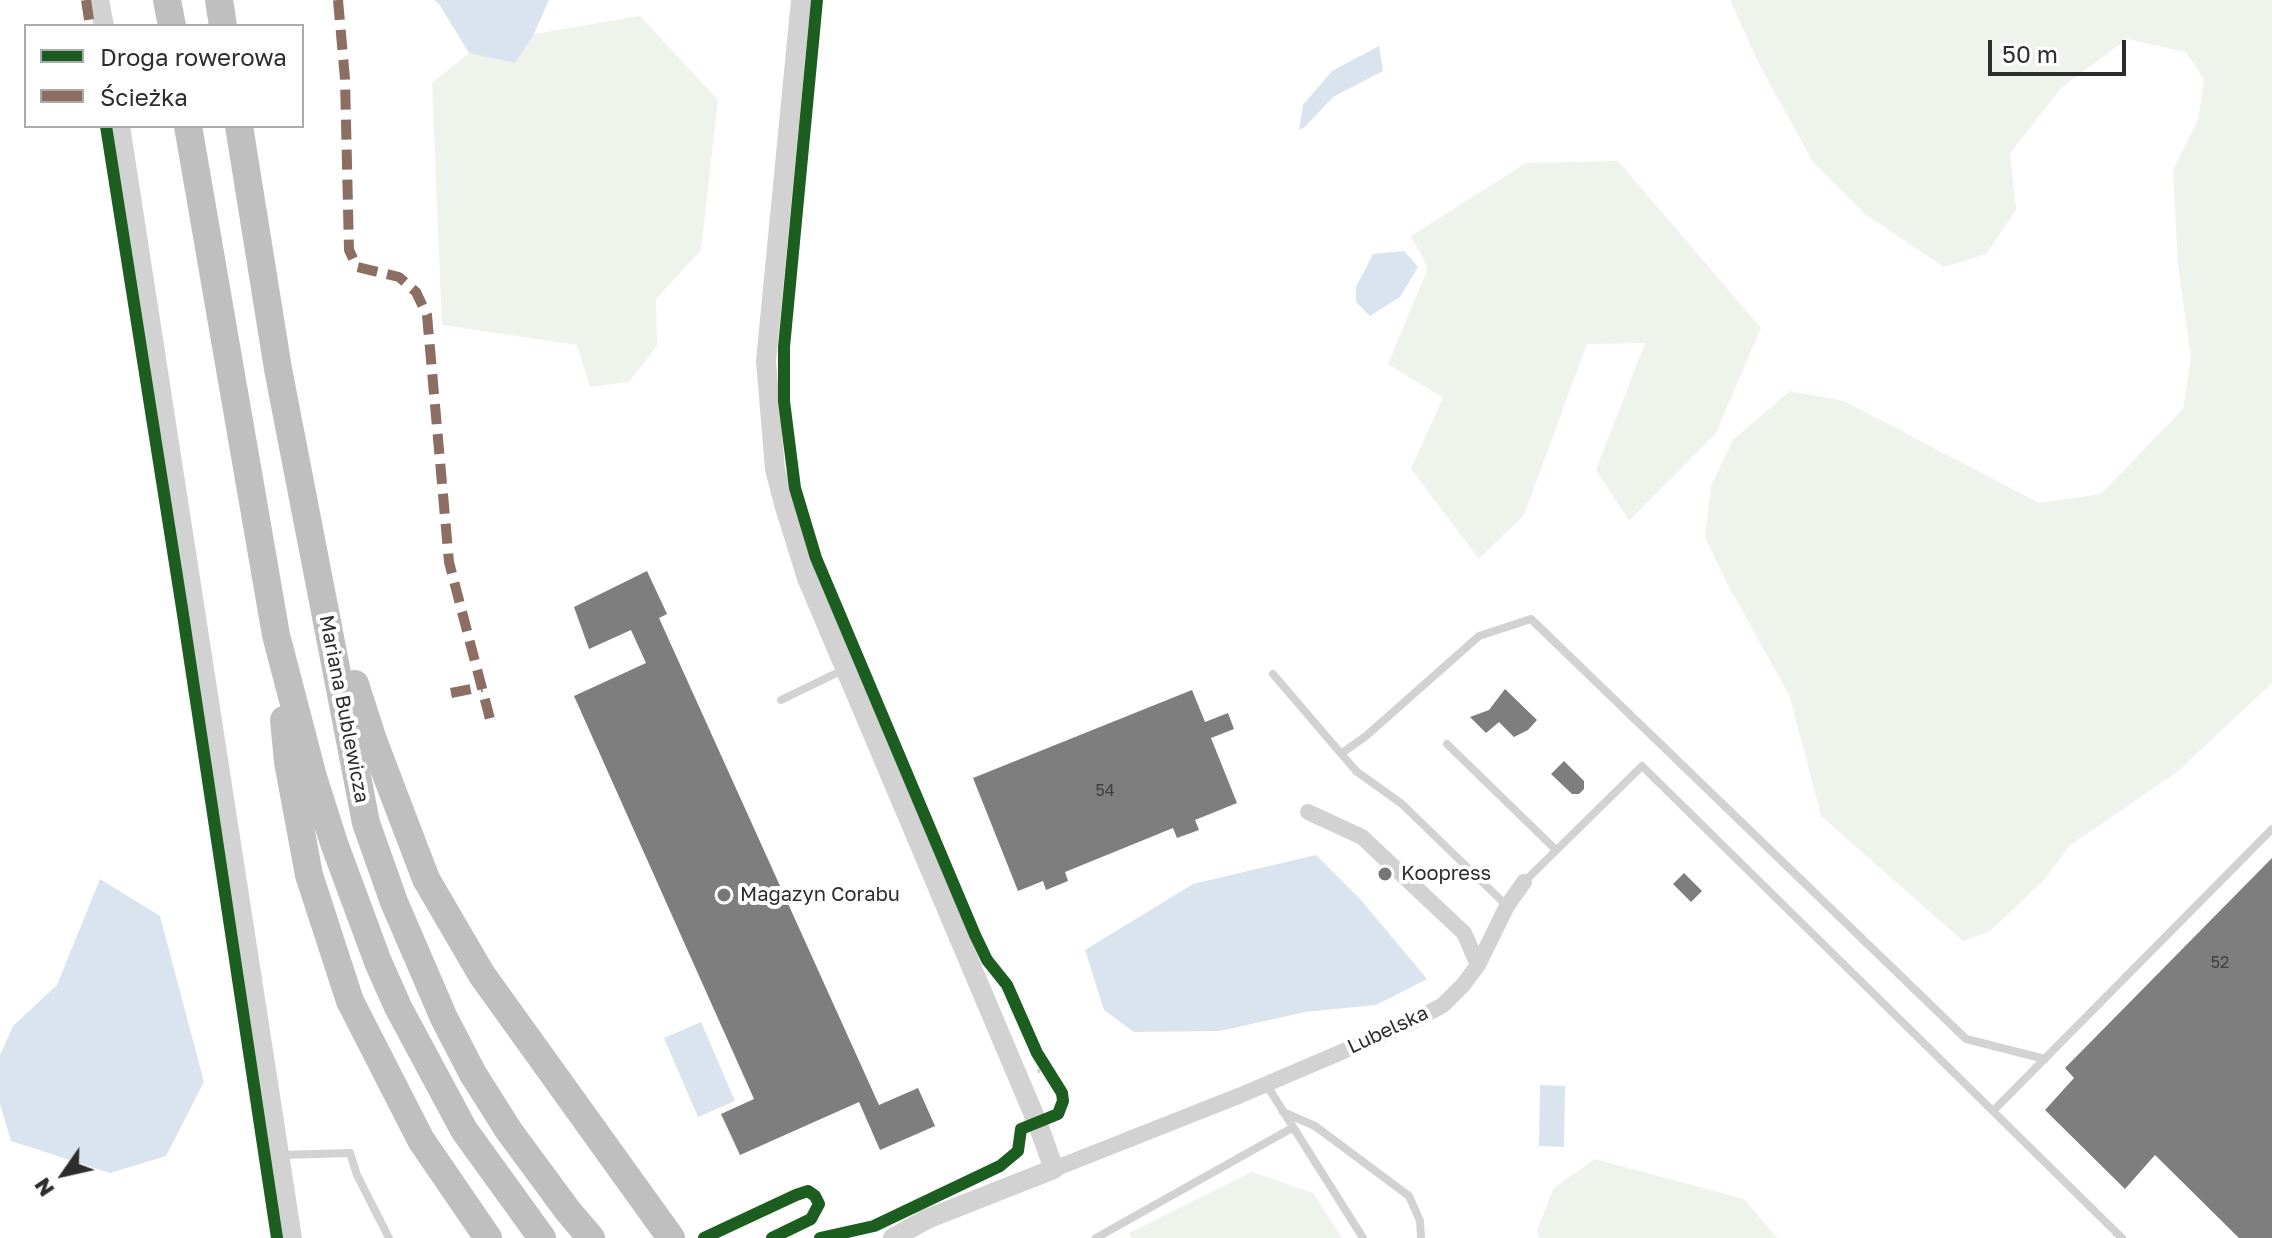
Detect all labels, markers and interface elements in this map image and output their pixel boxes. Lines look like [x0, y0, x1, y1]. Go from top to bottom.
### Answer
legend [24, 24, 304, 128]
scale bar [1992, 24, 2130, 74]
text: 50 m [2002, 39, 2058, 68]
text: Droga rowerowa [100, 42, 287, 71]
text: Ścieżka [100, 82, 188, 111]
street label: Mariana Bublewicza [314, 613, 374, 805]
house number: 54 [1095, 781, 1115, 801]
place label: Koopress [1401, 862, 1491, 886]
marker: Koopress [1376, 865, 1394, 883]
place label: Magazyn Corabu [740, 883, 900, 907]
marker: Magazyn Corabu [715, 886, 733, 904]
house number: 52 [2211, 953, 2229, 973]
street label: Lubelska [1344, 1001, 1432, 1059]
north arrow [24, 1134, 104, 1214]
text: N [28, 1173, 60, 1202]

